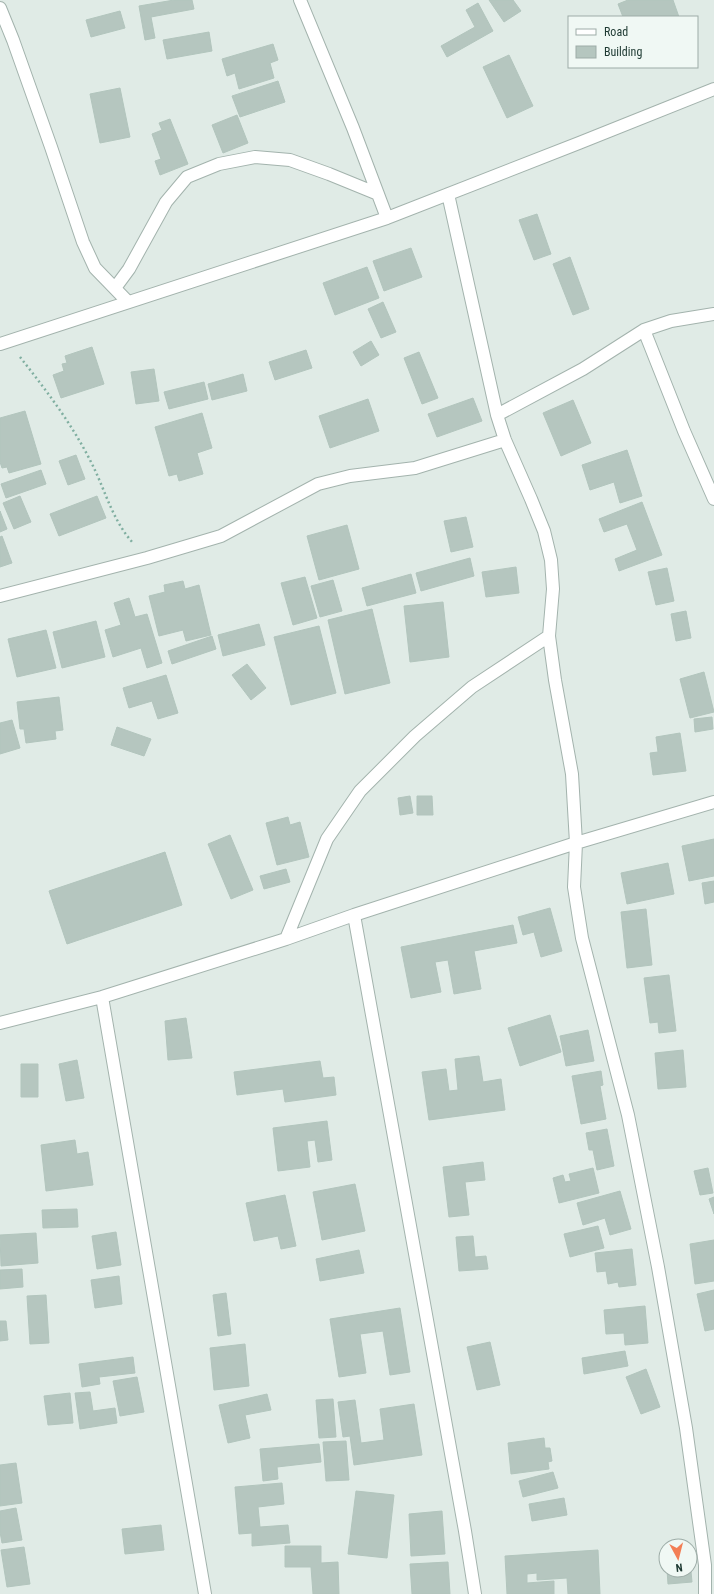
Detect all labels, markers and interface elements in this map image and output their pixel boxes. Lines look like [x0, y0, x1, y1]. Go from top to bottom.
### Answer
legend [568, 16, 698, 68]
text: Road [604, 25, 628, 39]
text: Building [604, 45, 642, 59]
north arrow [658, 1538, 698, 1578]
text: N [675, 1561, 683, 1574]

